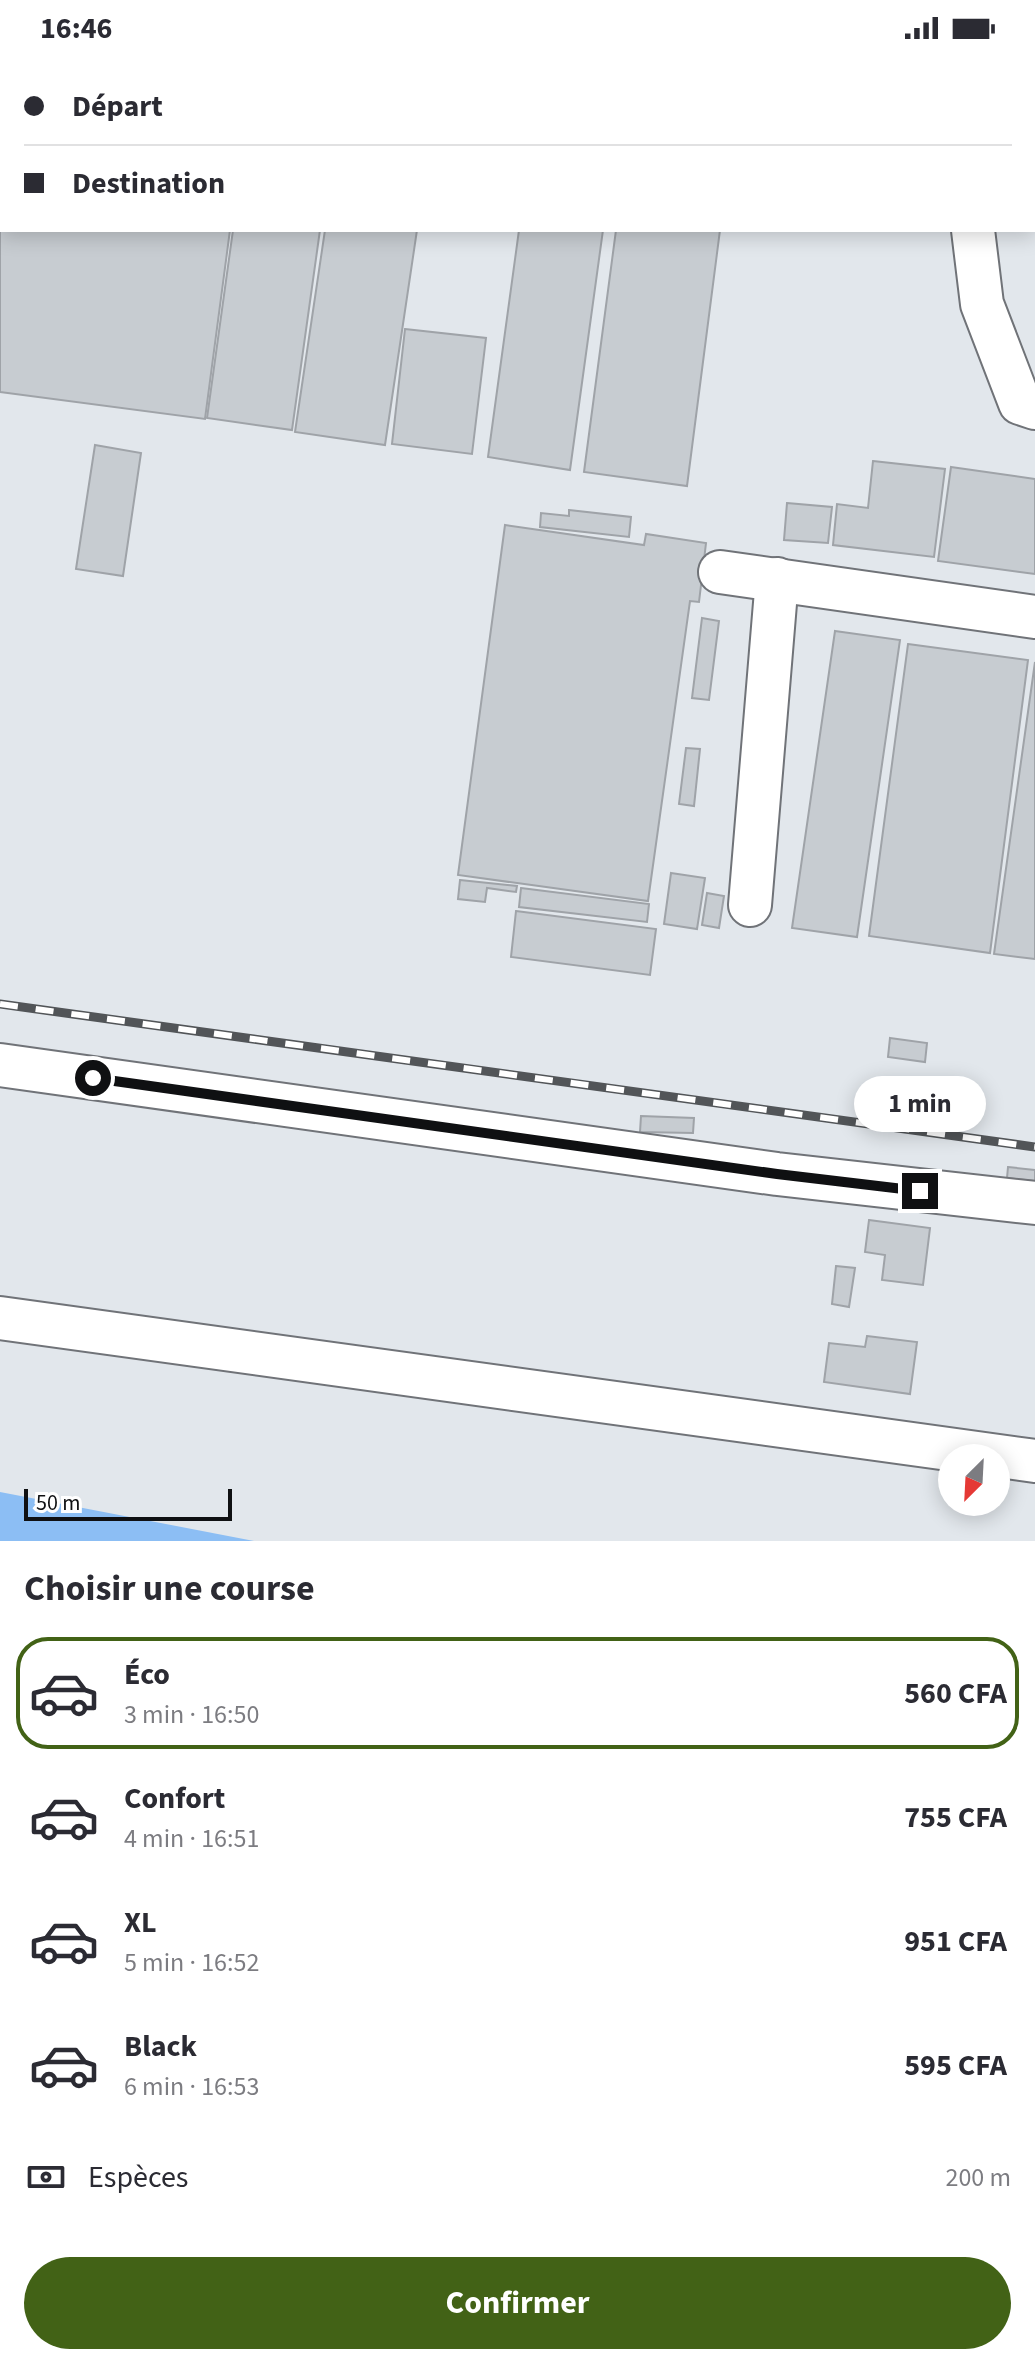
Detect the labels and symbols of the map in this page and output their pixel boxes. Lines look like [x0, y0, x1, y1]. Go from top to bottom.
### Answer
route start [75, 1060, 111, 1096]
callout: 1 min [854, 1075, 986, 1131]
route end [902, 1173, 938, 1209]
north arrow [938, 1444, 1010, 1516]
scale bar [24, 1485, 232, 1521]

